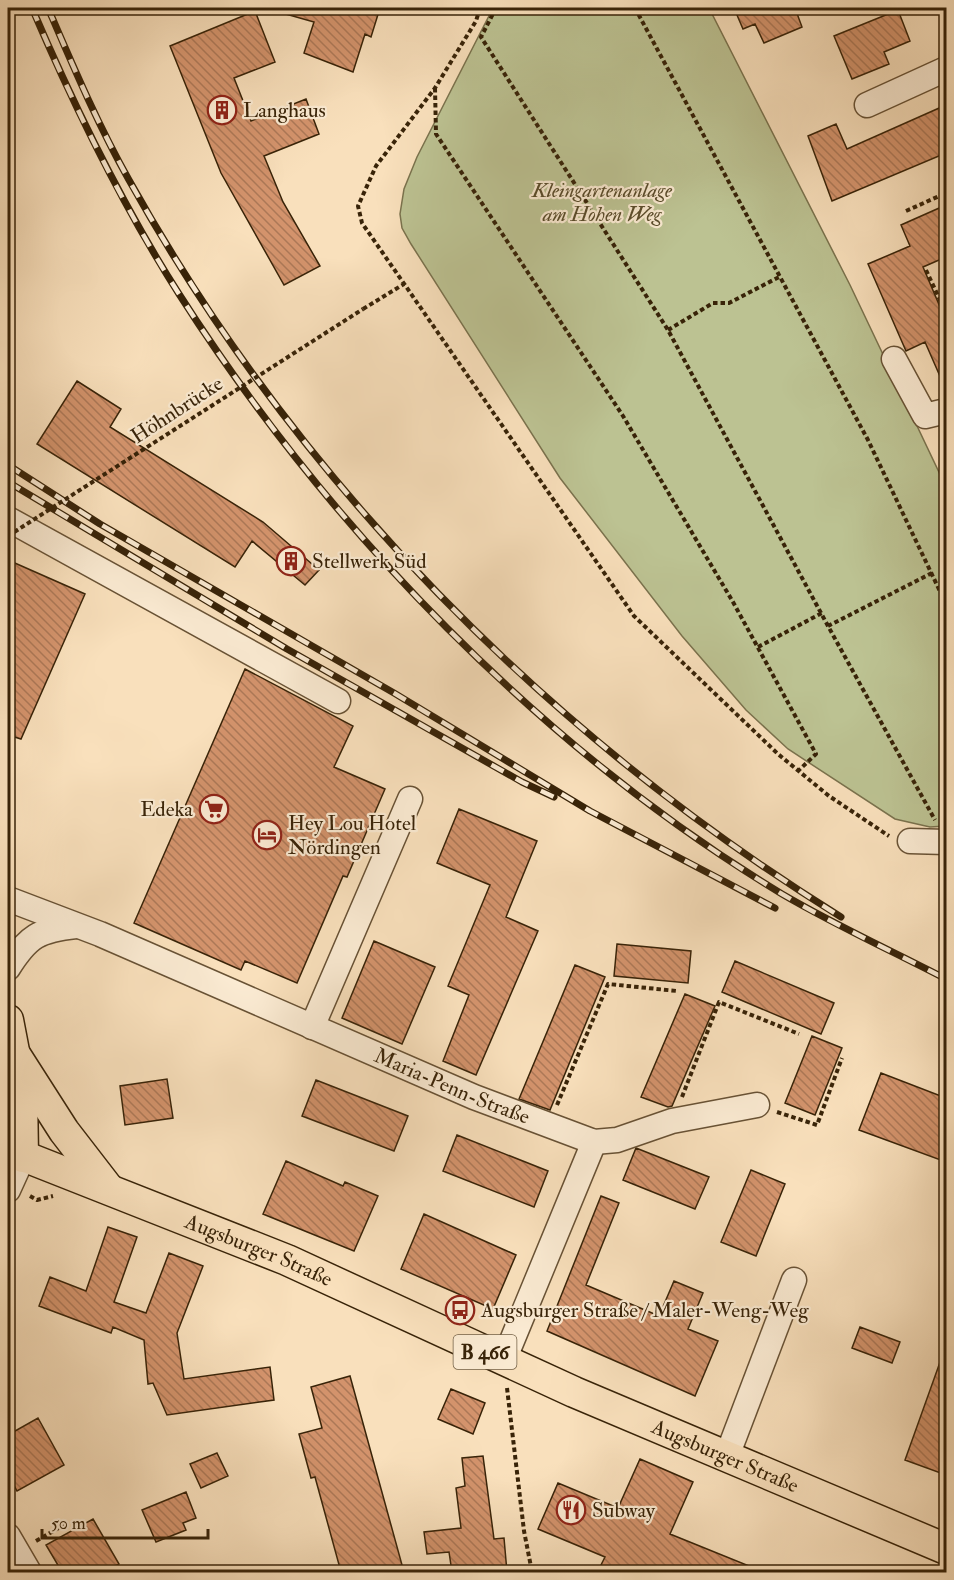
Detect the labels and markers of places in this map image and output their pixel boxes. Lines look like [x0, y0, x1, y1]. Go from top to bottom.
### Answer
building icon: Langhaus [206, 94, 238, 126]
place label: Langhaus [243, 97, 326, 124]
building icon: Stellwerk Süd [275, 545, 307, 577]
place label: Stellwerk Süd [312, 548, 427, 575]
supermarket icon: Edeka [198, 793, 230, 825]
place label: Edeka [140, 796, 193, 823]
place label: Hey Lou Hotel Nördingen [288, 810, 417, 861]
hotel icon: Hey Lou Hotel Nördingen [251, 819, 283, 851]
bus stop icon: Augsburger Straße / Maler-Weng-Weg [444, 1294, 476, 1326]
place label: Augsburger Straße / Maler-Weng-Weg [480, 1297, 809, 1324]
restaurant icon: Subway [555, 1494, 587, 1526]
place label: Subway [592, 1497, 656, 1524]

